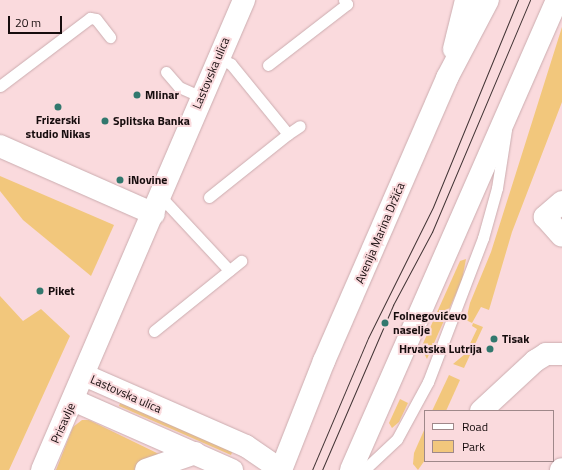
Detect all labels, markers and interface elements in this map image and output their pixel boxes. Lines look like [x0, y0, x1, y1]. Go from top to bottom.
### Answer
scale bar [10, 8, 64, 34]
text: 20 m [15, 13, 41, 32]
street label: Lastovska ulica [189, 35, 233, 111]
place label: Mlinar [145, 88, 179, 102]
marker: Mlinar [132, 90, 142, 100]
marker: Frizerski studio Nikas [53, 102, 63, 112]
place label: Frizerski studio Nikas [26, 113, 90, 141]
place label: Splitska Banka [113, 114, 190, 128]
marker: Splitska Banka [100, 116, 110, 126]
place label: iNovine [128, 173, 167, 187]
marker: iNovine [115, 175, 125, 185]
street label: Avenija Marina Držića [352, 180, 408, 286]
place label: Piket [48, 284, 75, 298]
marker: Piket [35, 286, 45, 296]
place label: Folnegovićevo naselje [393, 309, 467, 337]
marker: Folnegovićevo naselje [380, 318, 390, 328]
place label: Tisak [502, 332, 529, 346]
marker: Tisak [489, 334, 499, 344]
place label: Hrvatska Lutrija [399, 342, 482, 356]
marker: Hrvatska Lutrija [485, 344, 495, 354]
street label: Lastovska ulica [88, 372, 164, 416]
street label: Prisavlje [48, 401, 78, 445]
legend [424, 410, 554, 462]
text: Road [462, 417, 488, 436]
text: Park [462, 437, 485, 456]

